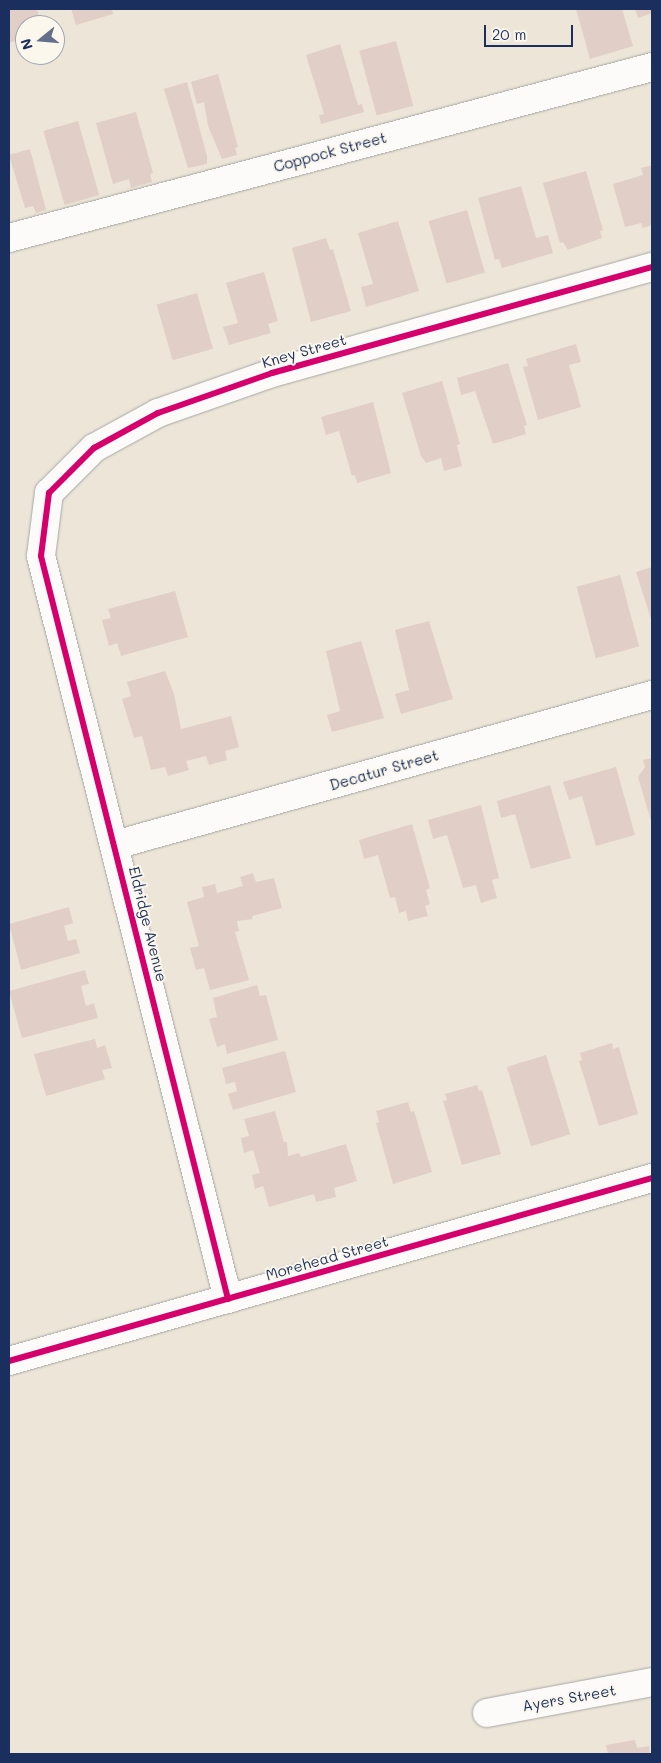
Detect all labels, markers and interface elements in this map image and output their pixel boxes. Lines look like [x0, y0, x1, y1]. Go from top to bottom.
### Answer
north arrow [15, 15, 65, 65]
scale bar [486, 15, 575, 47]
text: 20 m [492, 24, 526, 44]
text: N [15, 36, 37, 52]
street label: Coppock Street [271, 128, 389, 176]
street label: Kney Street [260, 330, 348, 372]
street label: Decatur Street [327, 746, 441, 794]
street label: Eldridge Avenue [125, 864, 171, 984]
street label: Morehead Street [264, 1232, 390, 1284]
street label: Ayers Street [521, 1681, 617, 1715]

